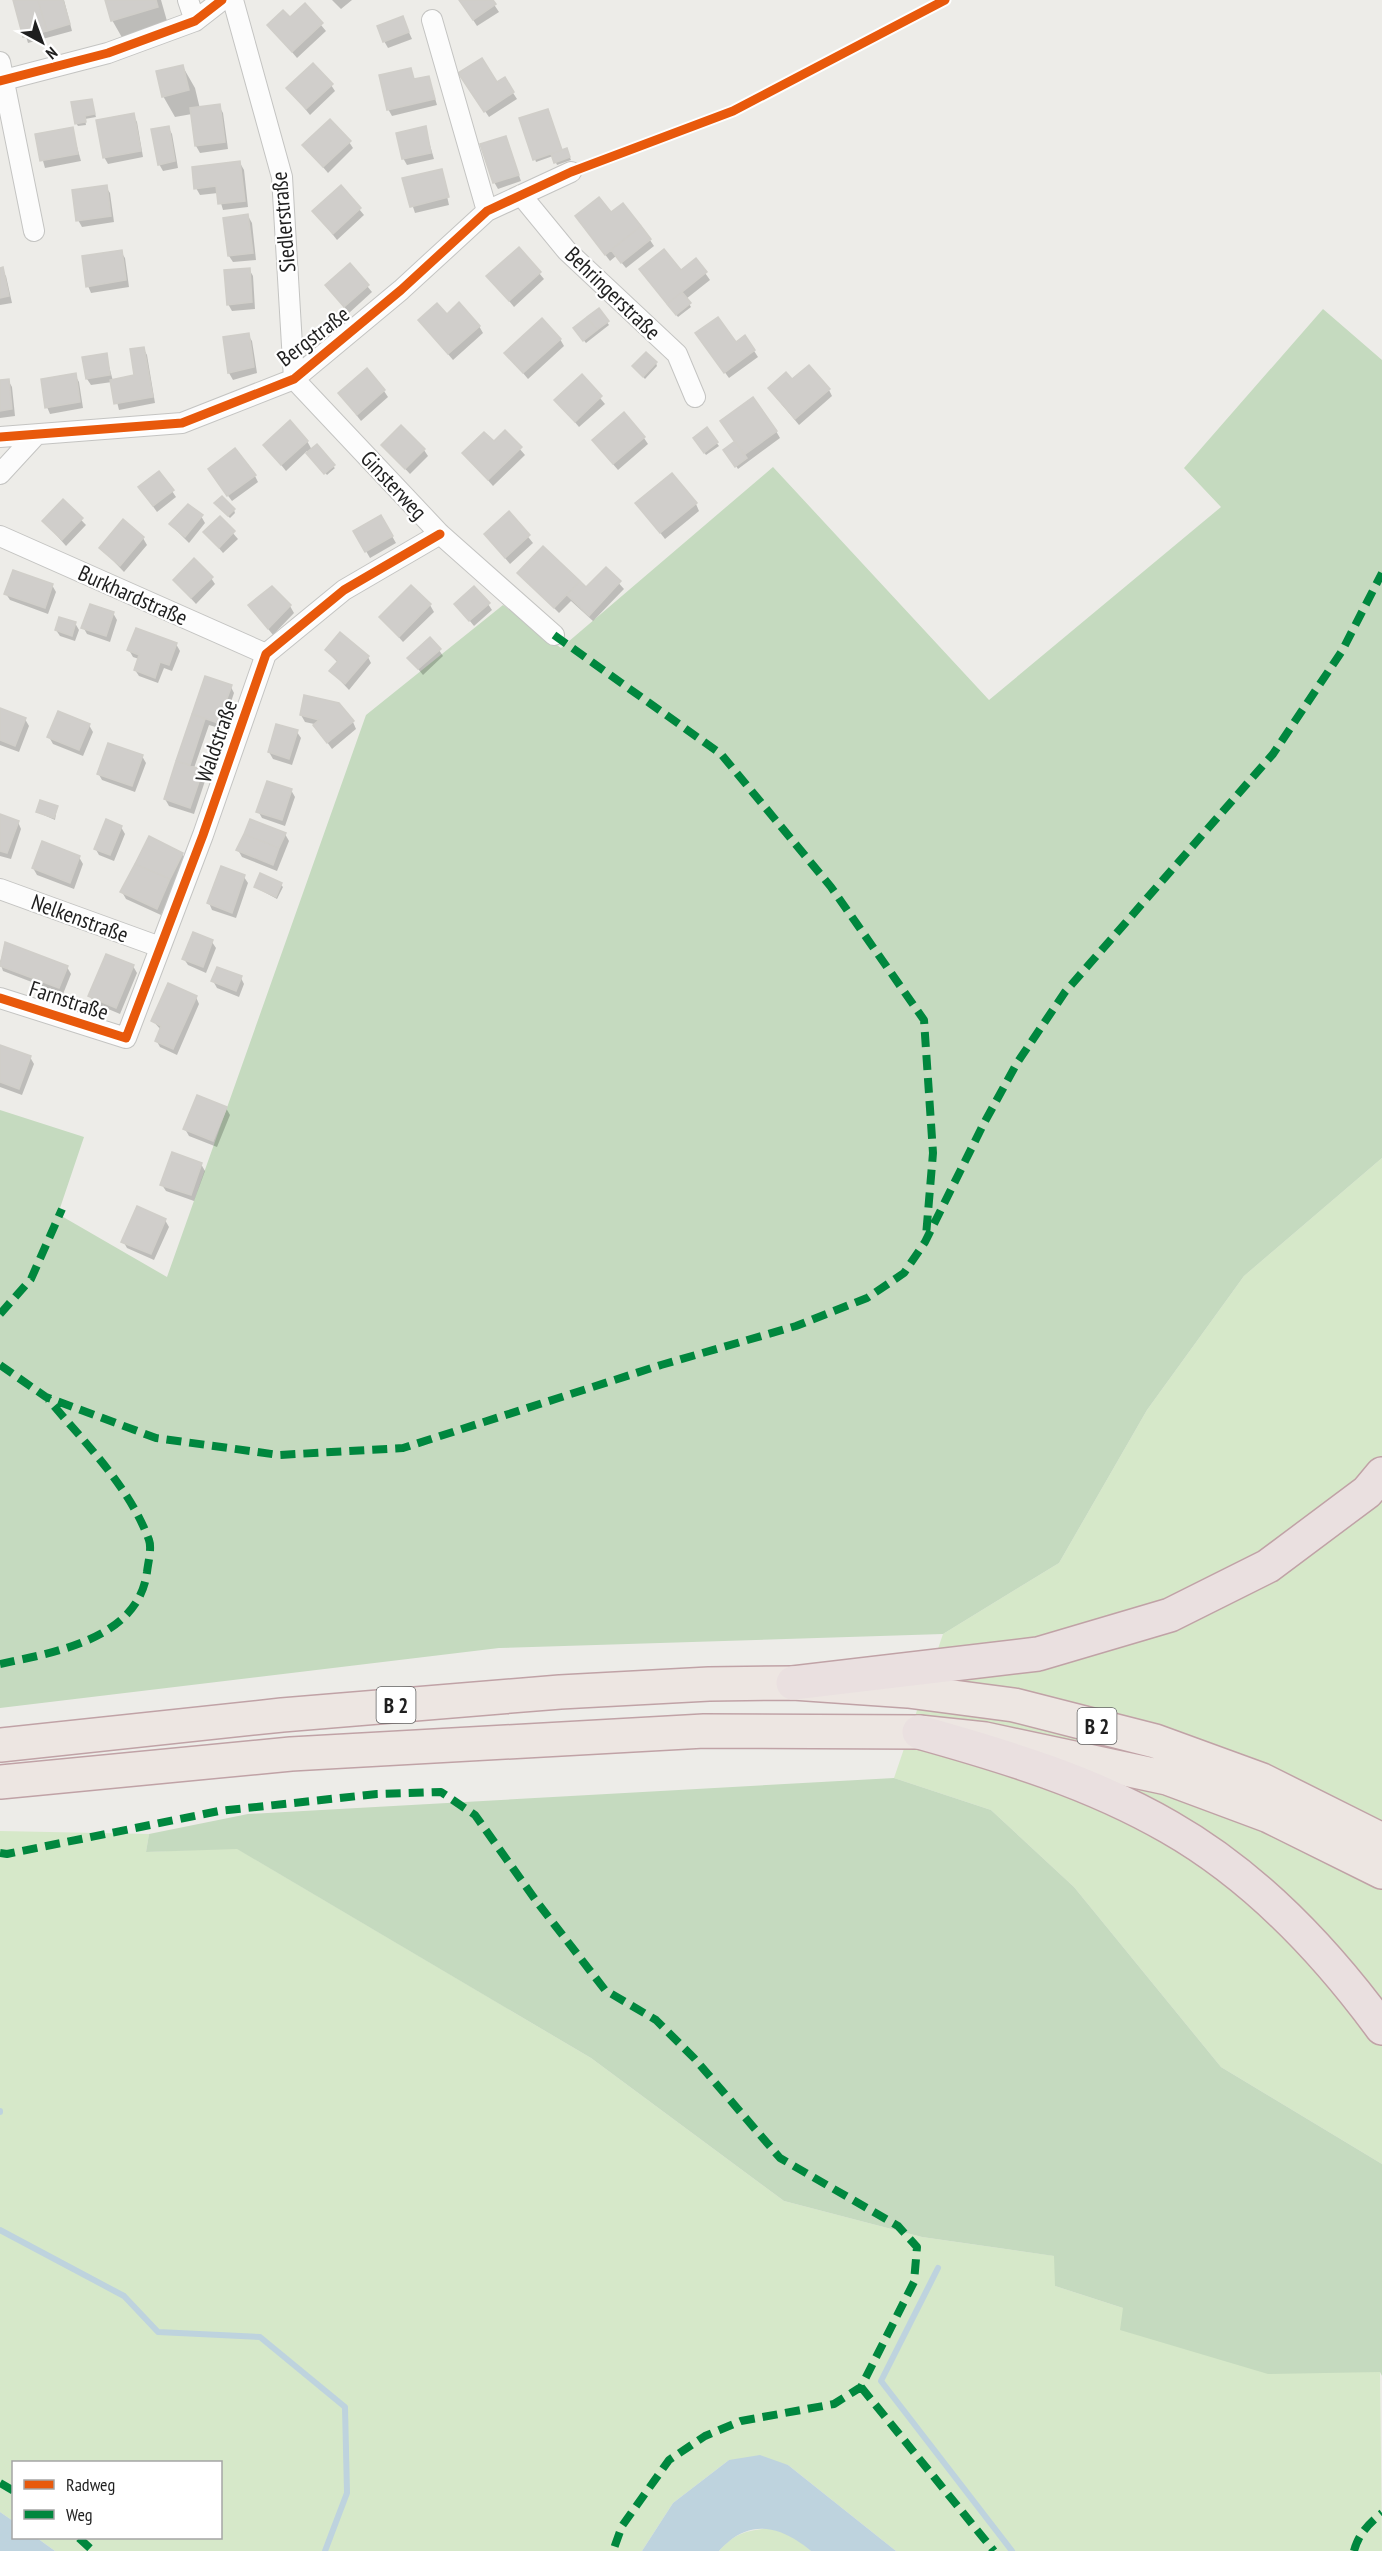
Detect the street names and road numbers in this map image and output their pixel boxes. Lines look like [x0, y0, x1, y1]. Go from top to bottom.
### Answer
street label: Siedlerstraße [265, 170, 301, 274]
street label: Behringerstraße [559, 240, 667, 346]
street label: Bergstraße [271, 300, 355, 372]
street label: Ginsterweg [355, 444, 433, 526]
street label: Burkhardstraße [74, 558, 192, 632]
street label: Waldstraße [189, 696, 243, 786]
street label: Nelkenstraße [28, 888, 132, 948]
street label: Farnstraße [26, 974, 112, 1026]
road number: B 2 [376, 1687, 416, 1723]
road number: B 2 [1078, 1708, 1116, 1744]

